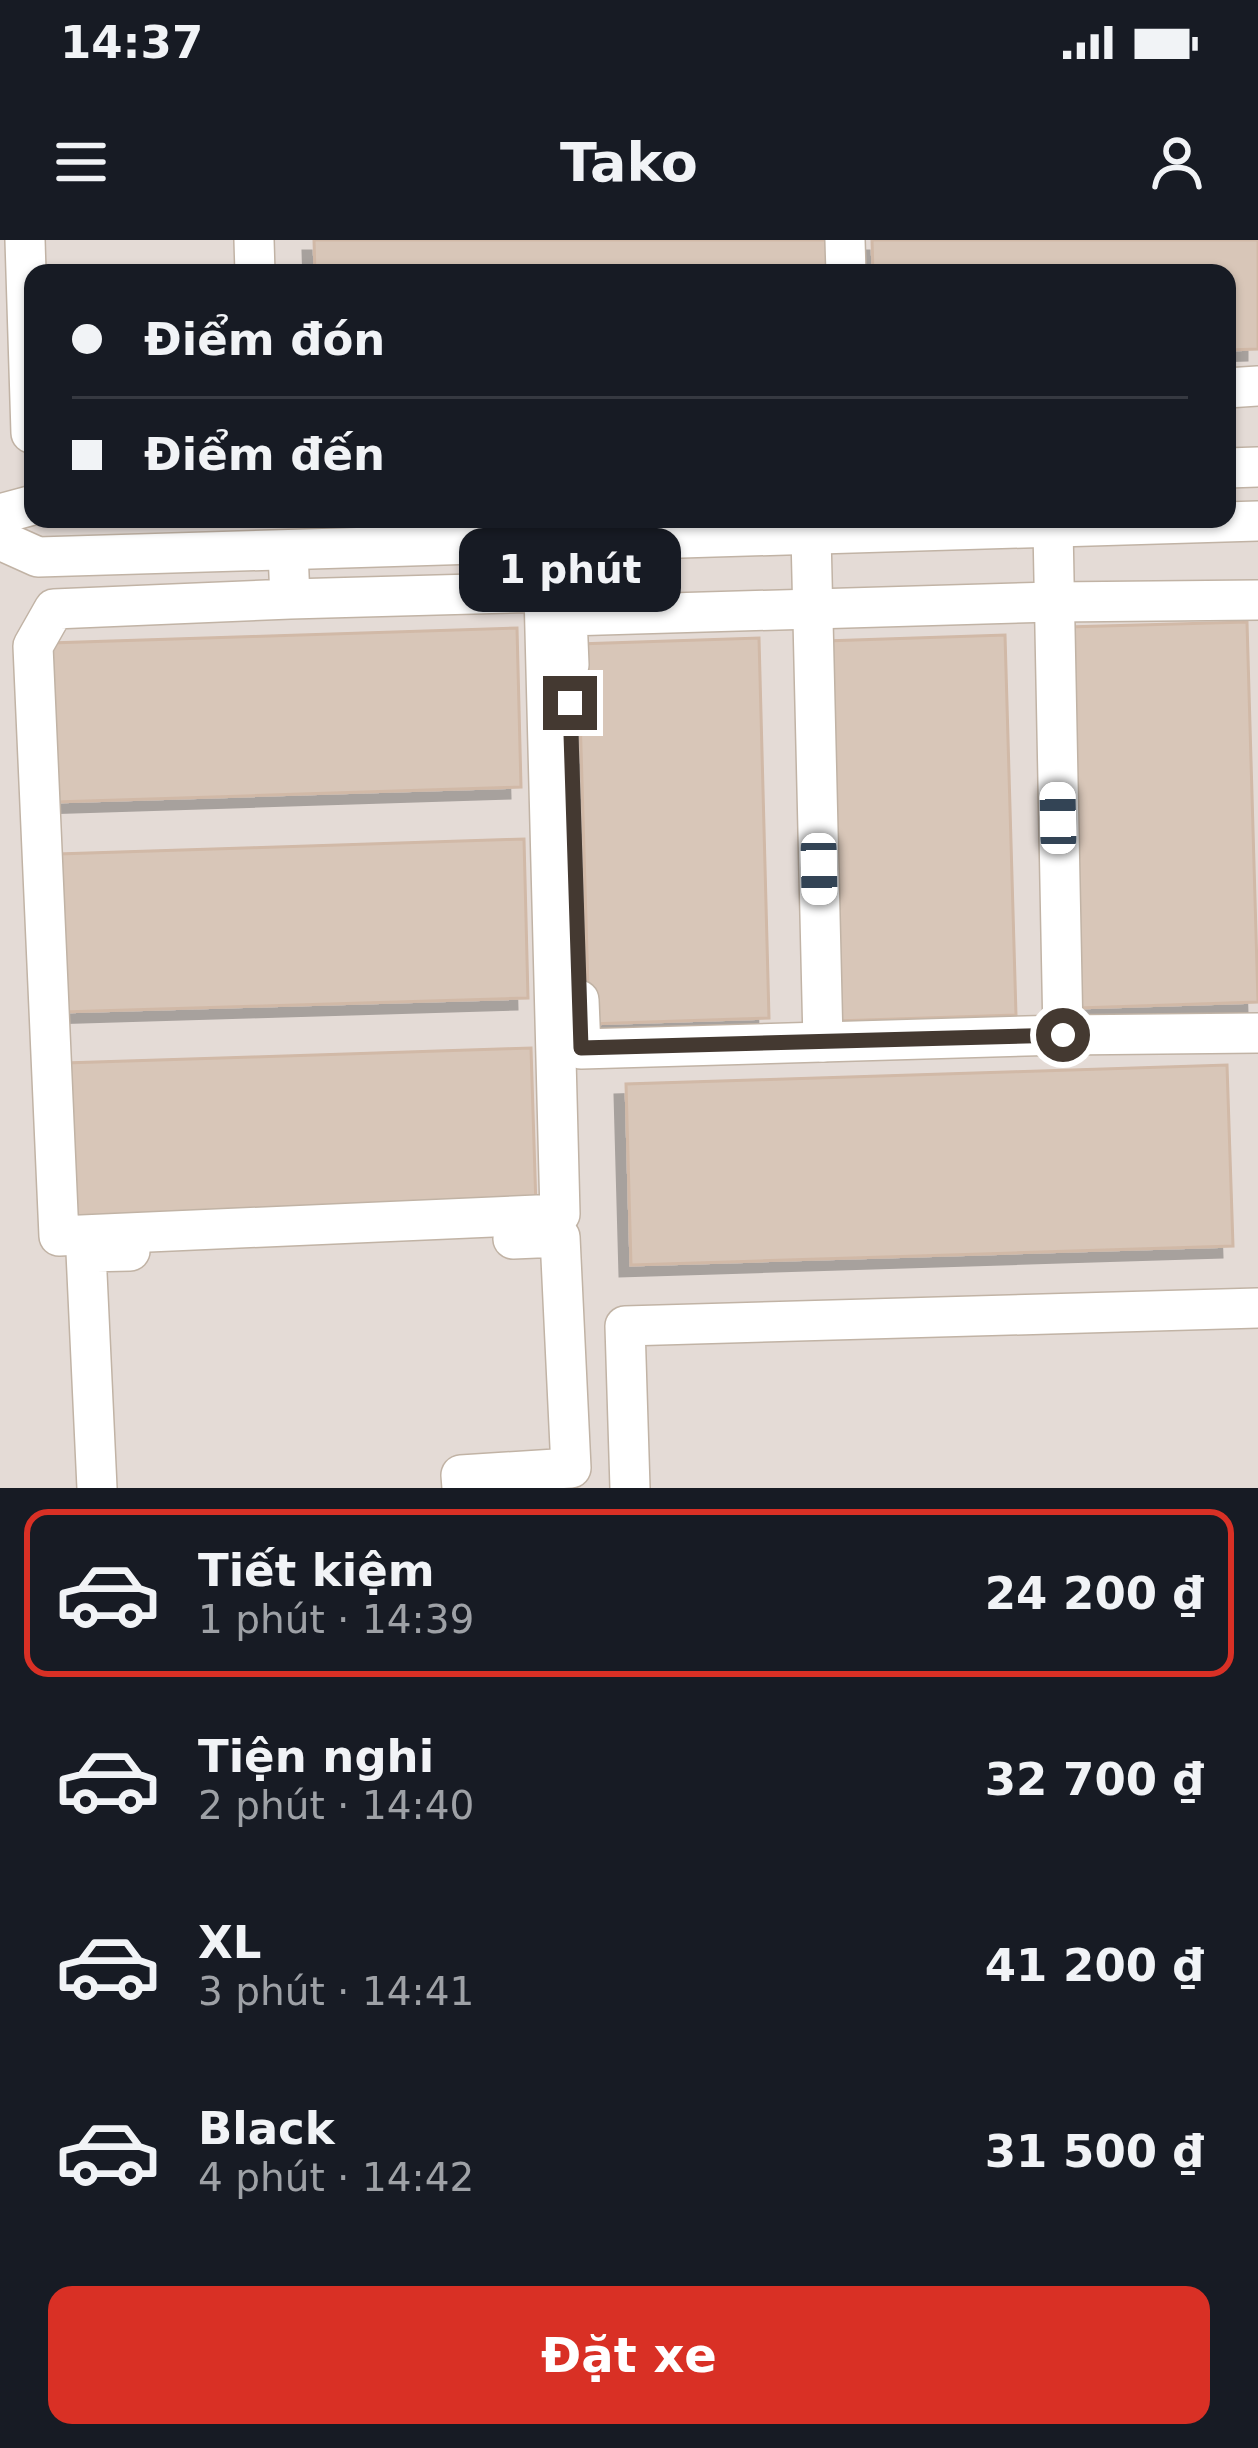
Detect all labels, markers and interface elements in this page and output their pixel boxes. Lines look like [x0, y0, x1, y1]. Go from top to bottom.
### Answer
text: 14:37 [60, 16, 203, 69]
icon: menu [48, 129, 114, 195]
icon: person [1144, 129, 1210, 195]
text: Tako [560, 131, 698, 194]
text: Điểm đón [144, 313, 385, 366]
text: Điểm đến [144, 428, 385, 481]
callout: 1 phút [459, 529, 681, 613]
text: 1 phút [499, 547, 641, 592]
route end [543, 676, 597, 730]
car [1039, 782, 1077, 854]
car [800, 833, 838, 905]
route start [1036, 1008, 1090, 1062]
icon: car [54, 1539, 162, 1647]
text: Tiết kiệm [198, 1544, 435, 1597]
text: 24 200 ₫ [985, 1567, 1204, 1620]
text: 1 phút · 14:39 [198, 1597, 474, 1642]
icon: car [54, 1725, 162, 1833]
text: Tiện nghi [198, 1730, 434, 1783]
text: 32 700 ₫ [985, 1753, 1204, 1806]
text: 2 phút · 14:40 [198, 1783, 474, 1828]
icon: car [54, 1911, 162, 2019]
text: XL [198, 1916, 261, 1969]
text: 41 200 ₫ [985, 1939, 1204, 1992]
text: 3 phút · 14:41 [198, 1969, 474, 2014]
icon: car [54, 2097, 162, 2205]
text: Black [198, 2102, 335, 2155]
text: 31 500 ₫ [985, 2125, 1204, 2178]
text: 4 phút · 14:42 [198, 2155, 474, 2200]
button: Đặt xe [48, 2286, 1210, 2424]

